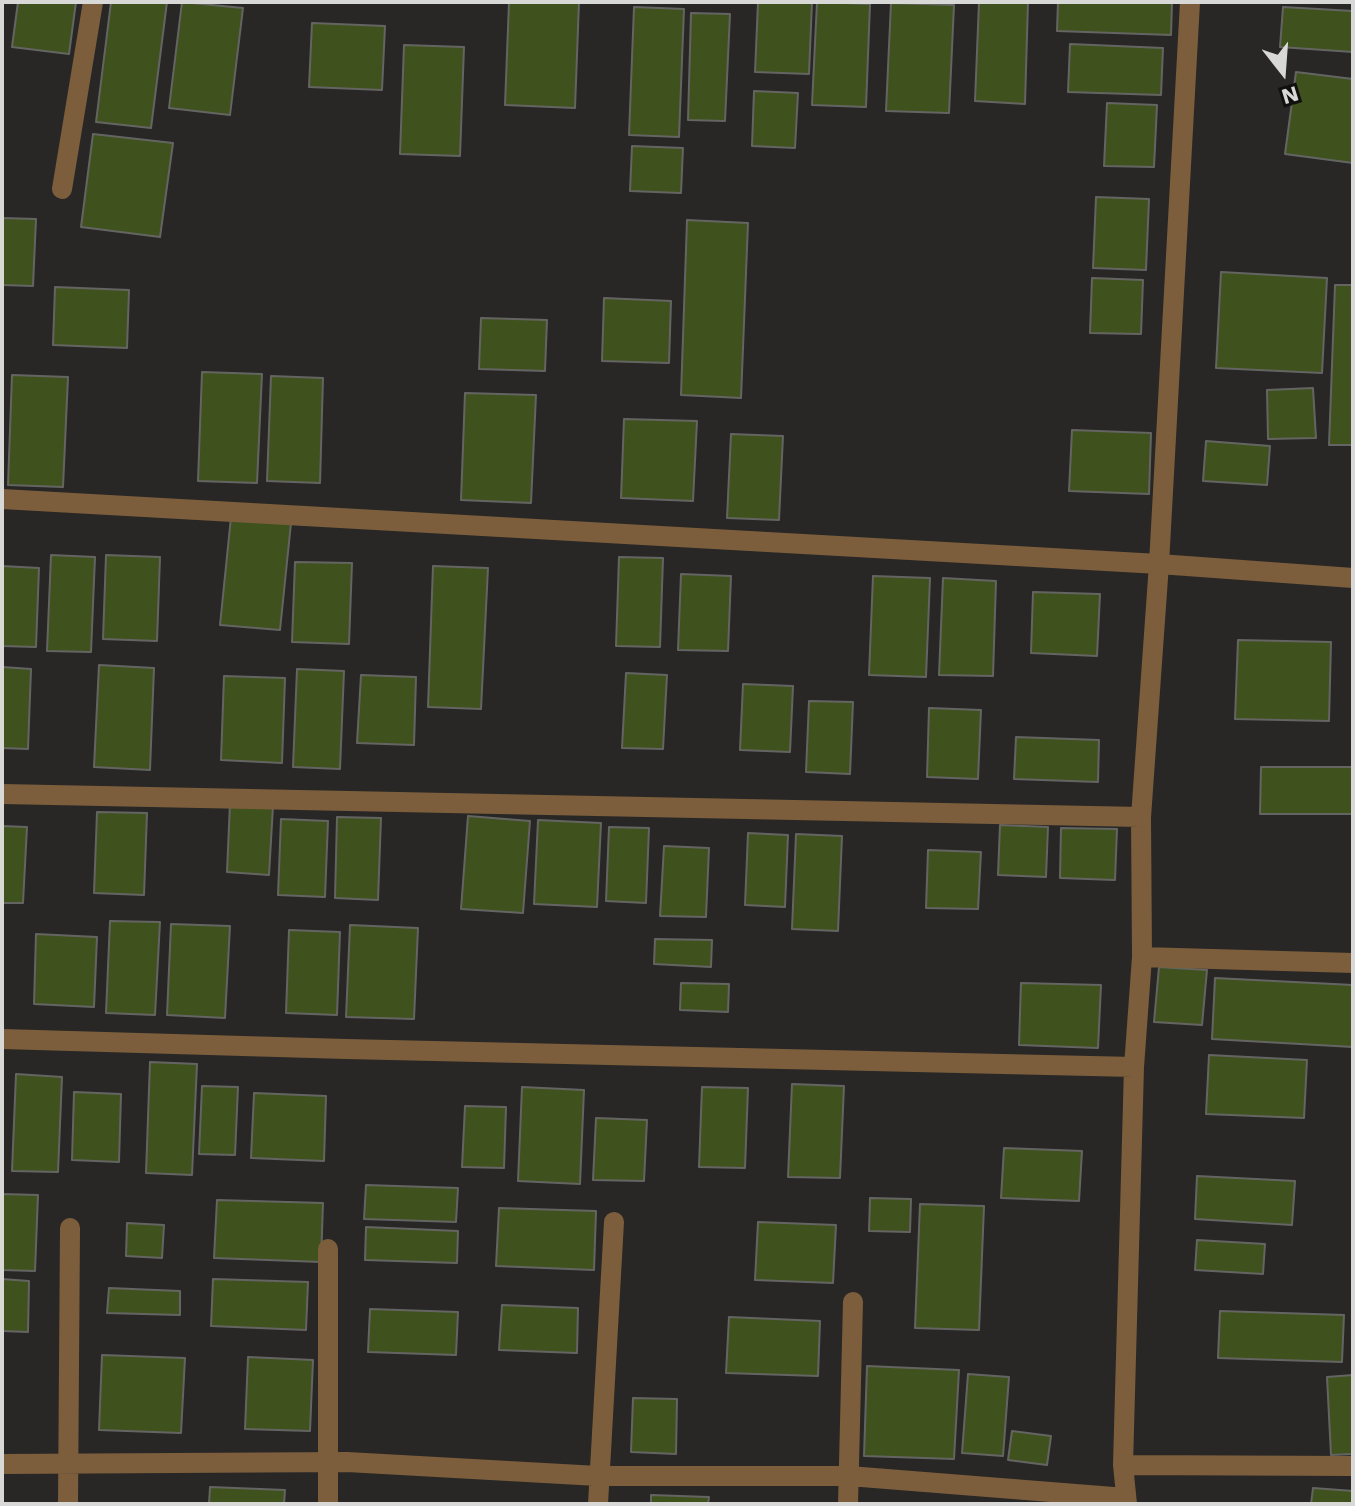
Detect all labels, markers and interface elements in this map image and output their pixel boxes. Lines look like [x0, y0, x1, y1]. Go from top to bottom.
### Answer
north arrow [1243, 32, 1323, 112]
text: N [1279, 81, 1302, 110]

